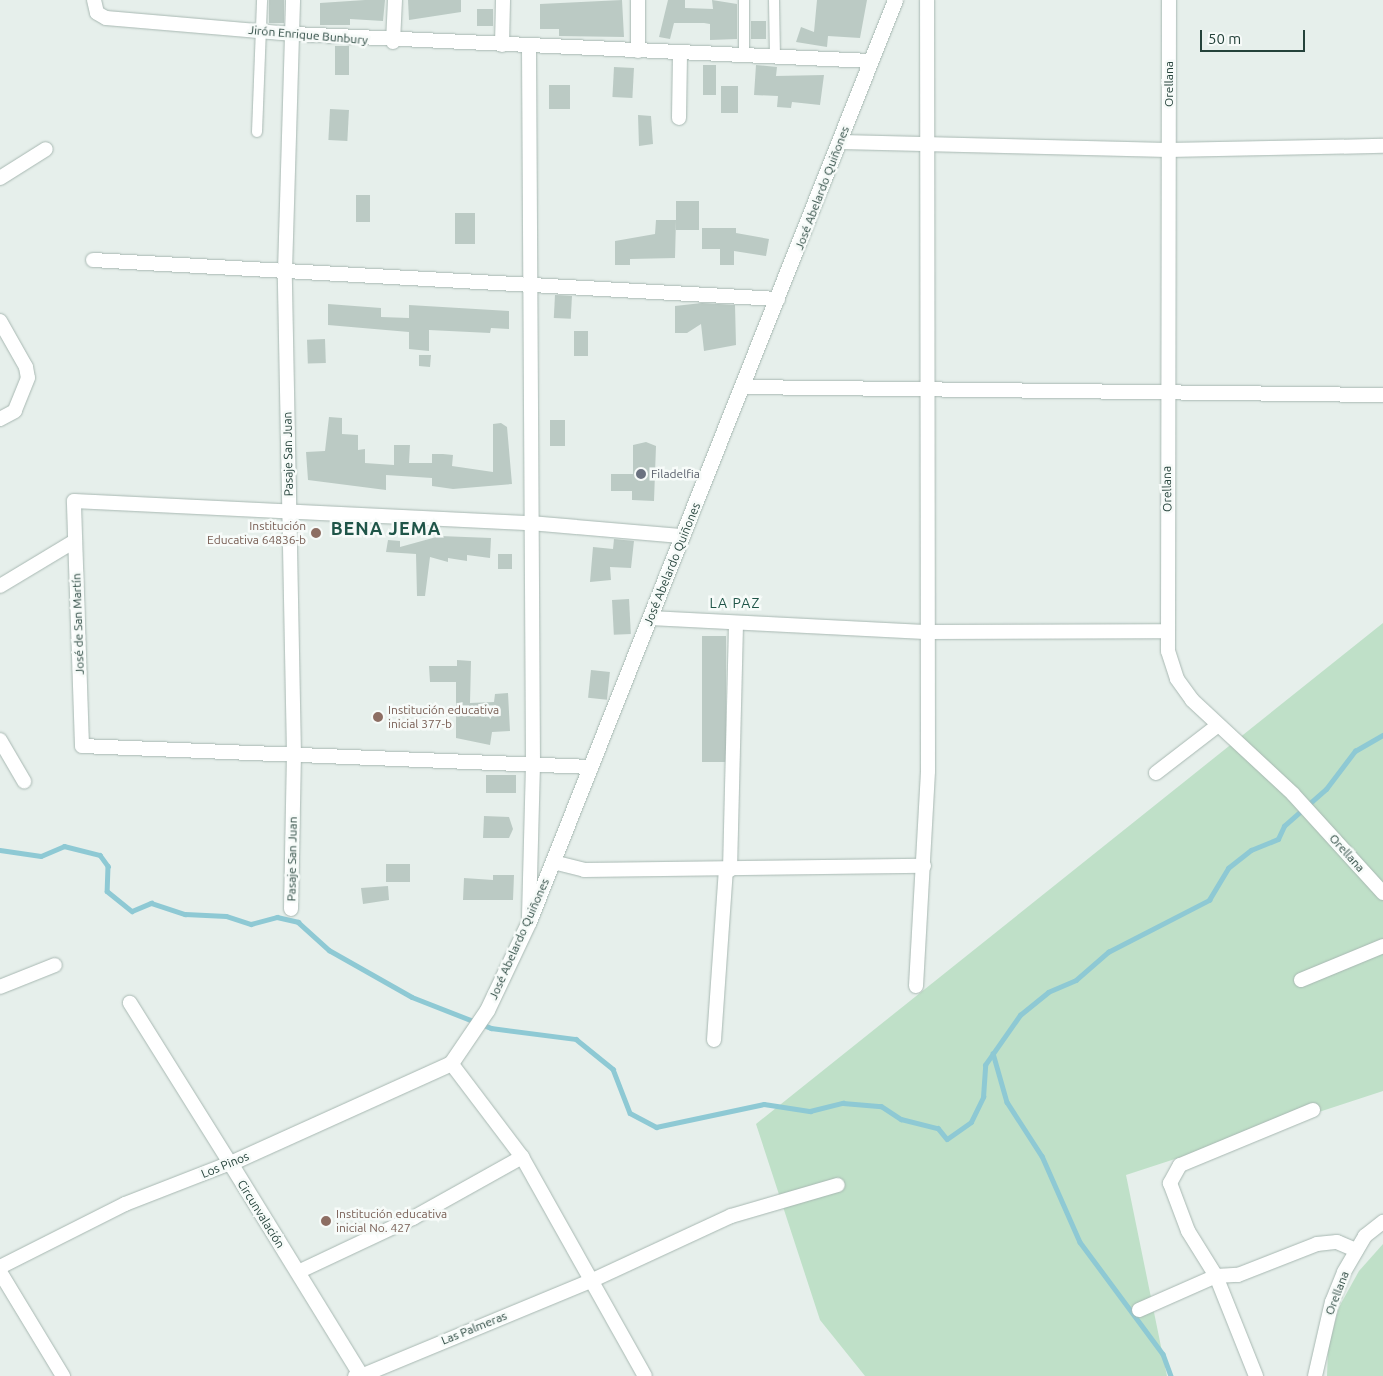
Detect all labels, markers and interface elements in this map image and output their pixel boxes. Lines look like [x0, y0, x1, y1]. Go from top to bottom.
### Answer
scale bar [1203, 20, 1308, 52]
street label: Jirón Enrique Bunbury [248, 23, 368, 47]
text: 50 m [1208, 30, 1241, 47]
street label: Orellana [1162, 61, 1176, 107]
street label: José Abelardo Quiñones [792, 124, 852, 252]
street label: Pasaje San Juan [280, 412, 296, 496]
street label: Orellana [1159, 466, 1175, 512]
place label: Filadelfia [651, 467, 700, 481]
marker: Filadelfia [635, 468, 647, 480]
street label: José Abelardo Quiñones [641, 500, 703, 628]
district label: BENA JEMA [330, 517, 442, 539]
place label: Institución Educativa 64836-b [207, 519, 306, 547]
marker: Institución Educativa 64836-b [310, 527, 322, 539]
street label: José de San Martín [69, 573, 87, 675]
district label: LA PAZ [709, 595, 761, 611]
place label: Institución educativa inicial 377-b [388, 703, 499, 731]
marker: Institución educativa inicial 377-b [372, 711, 384, 723]
street label: Pasaje San Juan [284, 817, 300, 901]
street label: Orellana [1326, 831, 1368, 875]
street label: José Abelardo Quiñones [486, 876, 552, 1002]
street label: Los Pinos [199, 1149, 251, 1181]
street label: Circunvalación [234, 1177, 288, 1251]
place label: Institución educativa inicial No. 427 [336, 1207, 447, 1235]
marker: Institución educativa inicial No. 427 [320, 1215, 332, 1227]
street label: Orellana [1322, 1269, 1352, 1317]
street label: Las Palmeras [439, 1308, 509, 1348]

